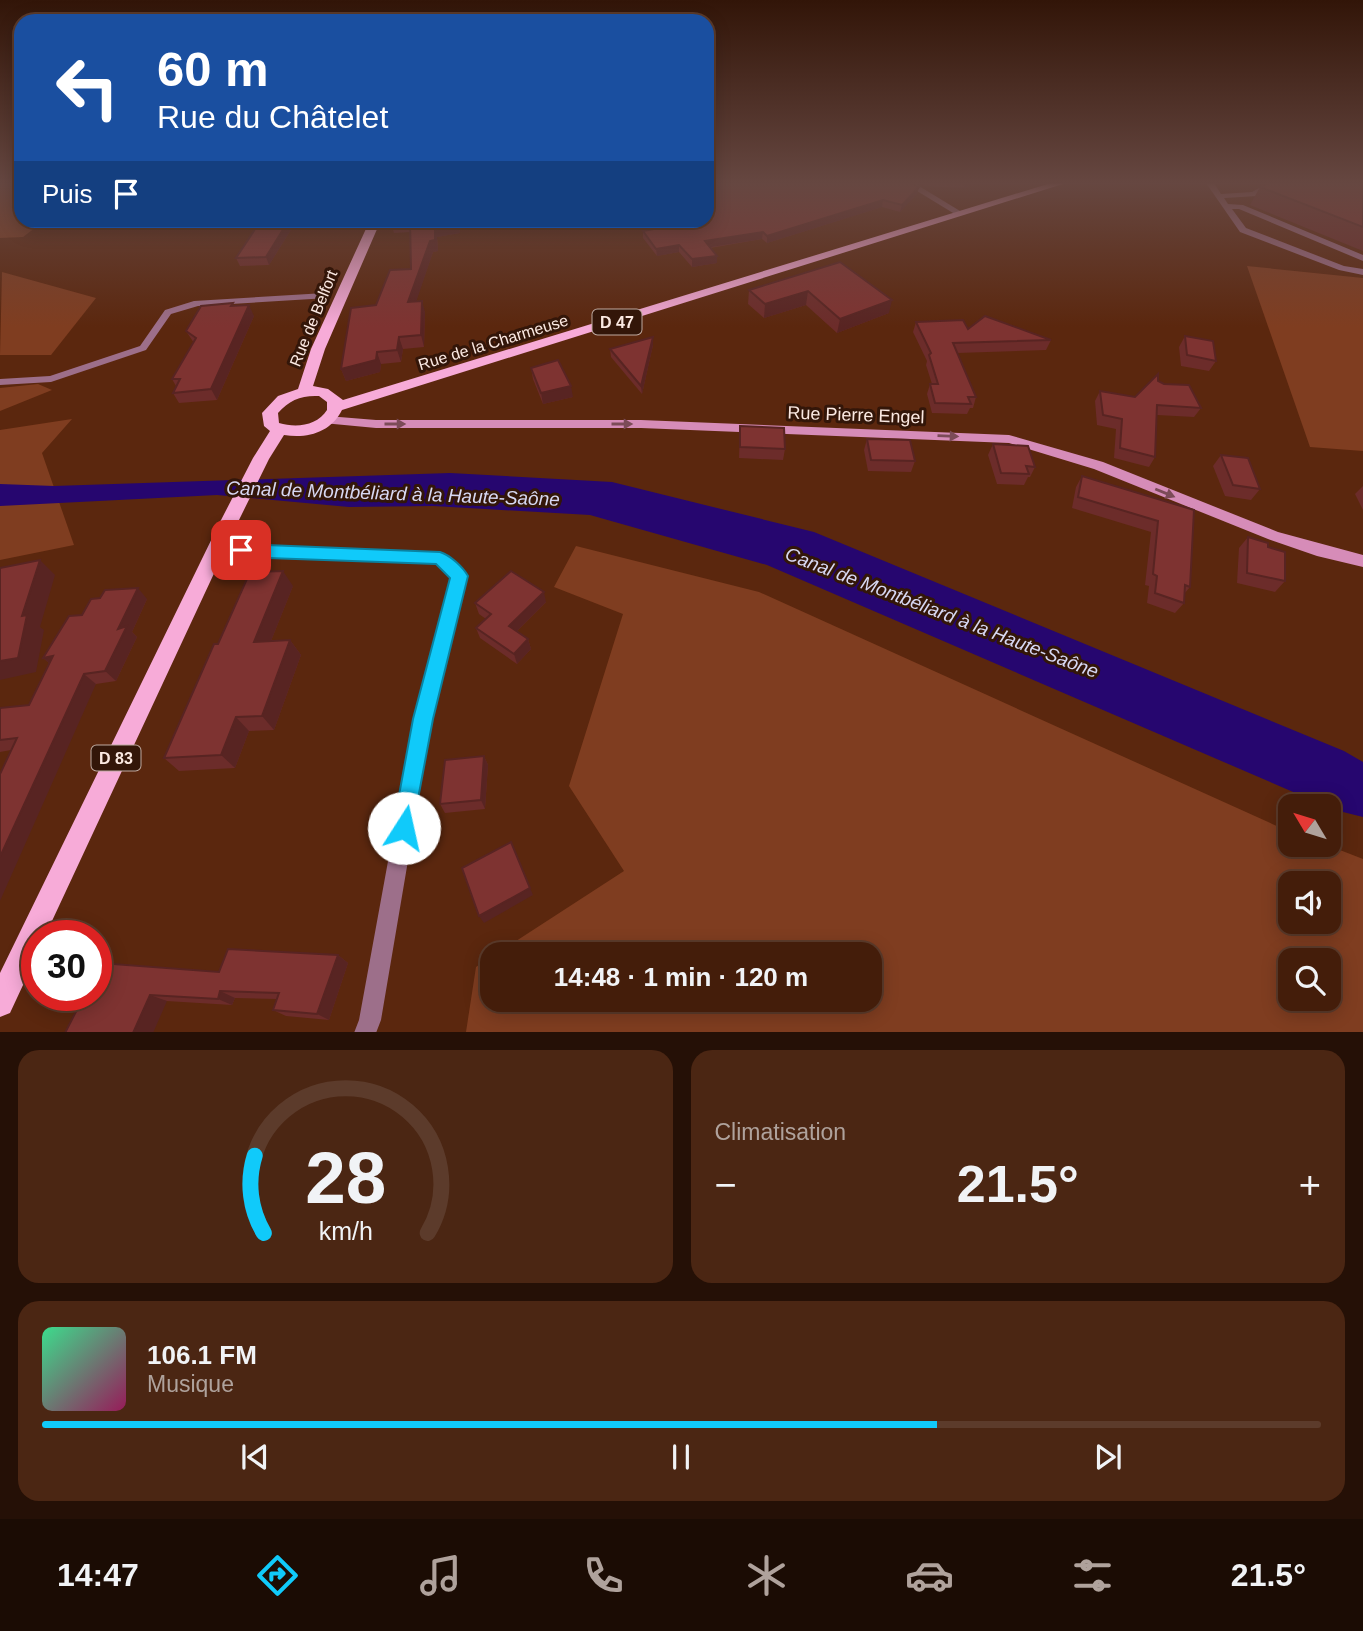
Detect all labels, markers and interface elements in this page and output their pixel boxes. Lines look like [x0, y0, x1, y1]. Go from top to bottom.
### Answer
icon: left [42, 42, 133, 133]
text: 60 m [157, 42, 269, 96]
text: Rue du Châtelet [157, 99, 388, 135]
icon: arrive [107, 175, 145, 213]
text: Puis [42, 179, 93, 209]
street label: Rue de Belfort [286, 267, 341, 369]
road number: D 47 [592, 310, 642, 334]
street label: Rue de la Charmeuse [416, 312, 570, 373]
street label: Rue Pierre Engel [787, 403, 925, 427]
one-way arrow [384, 418, 406, 430]
one-way arrow [612, 418, 634, 430]
one-way arrow [937, 431, 959, 442]
water label: Canal de Montbéliard à la Haute-Saône [226, 477, 560, 510]
one-way arrow [1155, 488, 1176, 499]
pin [211, 520, 271, 580]
icon: arrive [222, 531, 260, 569]
water label: Canal de Montbéliard à la Haute-Saône [782, 543, 1101, 682]
road number: D 83 [92, 746, 140, 771]
position arrow [367, 791, 441, 865]
north arrow [1278, 794, 1340, 858]
map controls [1278, 794, 1341, 1011]
button: sound [1278, 871, 1341, 934]
speed limit sign: 30 [21, 920, 112, 1011]
button: search [1278, 948, 1341, 1011]
text: 14:48 · 1 min · 120 m [554, 962, 808, 992]
text: Climatisation [715, 1119, 846, 1145]
text: 28 [305, 1137, 386, 1218]
text: 21.5° [957, 1155, 1079, 1213]
text: − [715, 1164, 737, 1206]
text: + [1299, 1164, 1321, 1206]
text: km/h [318, 1216, 372, 1244]
text: 106.1 FM [147, 1340, 257, 1370]
text: Musique [147, 1371, 234, 1397]
icon: previous [236, 1438, 274, 1476]
icon: pause [662, 1438, 700, 1476]
icon: next [1089, 1438, 1127, 1476]
icon: directions [253, 1551, 302, 1600]
icon: music [416, 1551, 465, 1600]
icon: phone [579, 1551, 628, 1600]
icon: climate [742, 1551, 791, 1600]
icon: car [905, 1551, 954, 1600]
icon: filters [1068, 1551, 1117, 1600]
text: 14:47 [57, 1557, 139, 1593]
text: 21.5° [1231, 1557, 1306, 1593]

